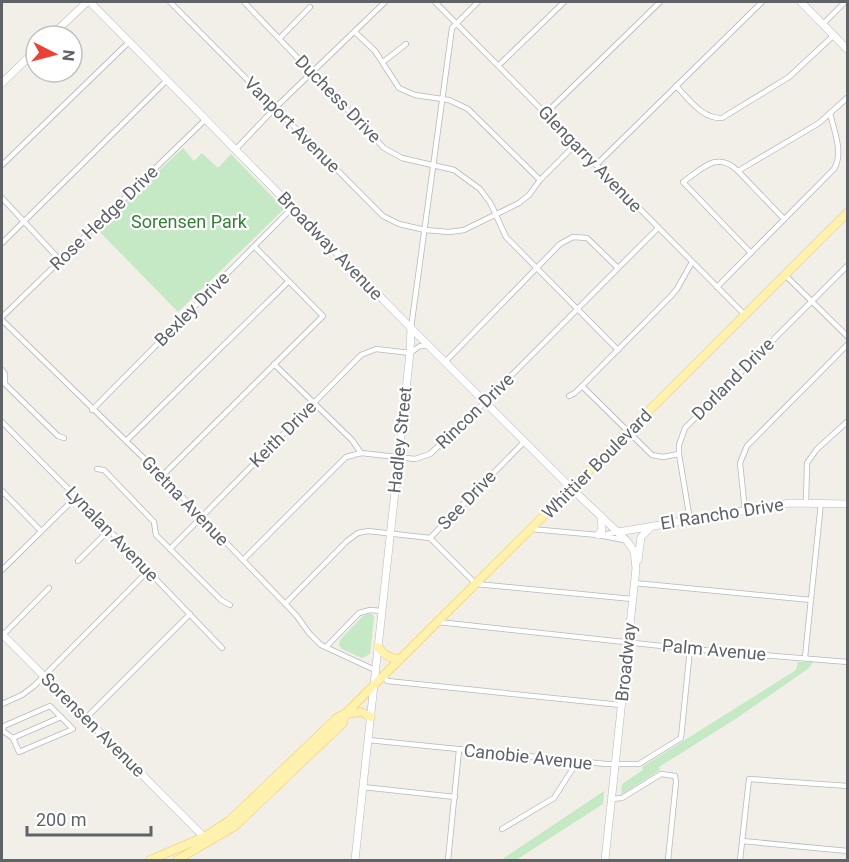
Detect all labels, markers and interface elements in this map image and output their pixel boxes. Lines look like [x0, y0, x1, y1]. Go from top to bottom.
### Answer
north arrow [24, 24, 84, 84]
text: N [58, 49, 78, 62]
street label: Duchess Drive [291, 50, 386, 147]
street label: Vanport Avenue [240, 72, 345, 177]
street label: Glengarry Avenue [534, 101, 647, 216]
street label: Rose Hedge Drive [45, 161, 162, 274]
street label: Broadway Avenue [273, 187, 387, 304]
park label: Sorensen Park [131, 211, 248, 232]
street label: Bexley Drive [150, 267, 233, 350]
street label: Dorland Drive [687, 333, 778, 424]
street label: Rincon Drive [431, 368, 518, 453]
street label: Hadley Street [383, 386, 416, 494]
street label: Keith Drive [245, 396, 320, 471]
street label: Whittier Boulevard [538, 405, 656, 523]
street label: Gretna Avenue [137, 451, 233, 550]
street label: See Drive [433, 465, 500, 534]
street label: Lynalan Avenue [62, 482, 163, 586]
street label: El Rancho Drive [659, 493, 785, 534]
street label: Broadway [611, 621, 640, 702]
street label: Palm Avenue [661, 634, 767, 665]
street label: Sorensen Avenue [37, 668, 150, 781]
street label: Canobie Avenue [463, 739, 593, 774]
scale bar [27, 799, 152, 837]
text: 200 m [36, 809, 87, 830]

